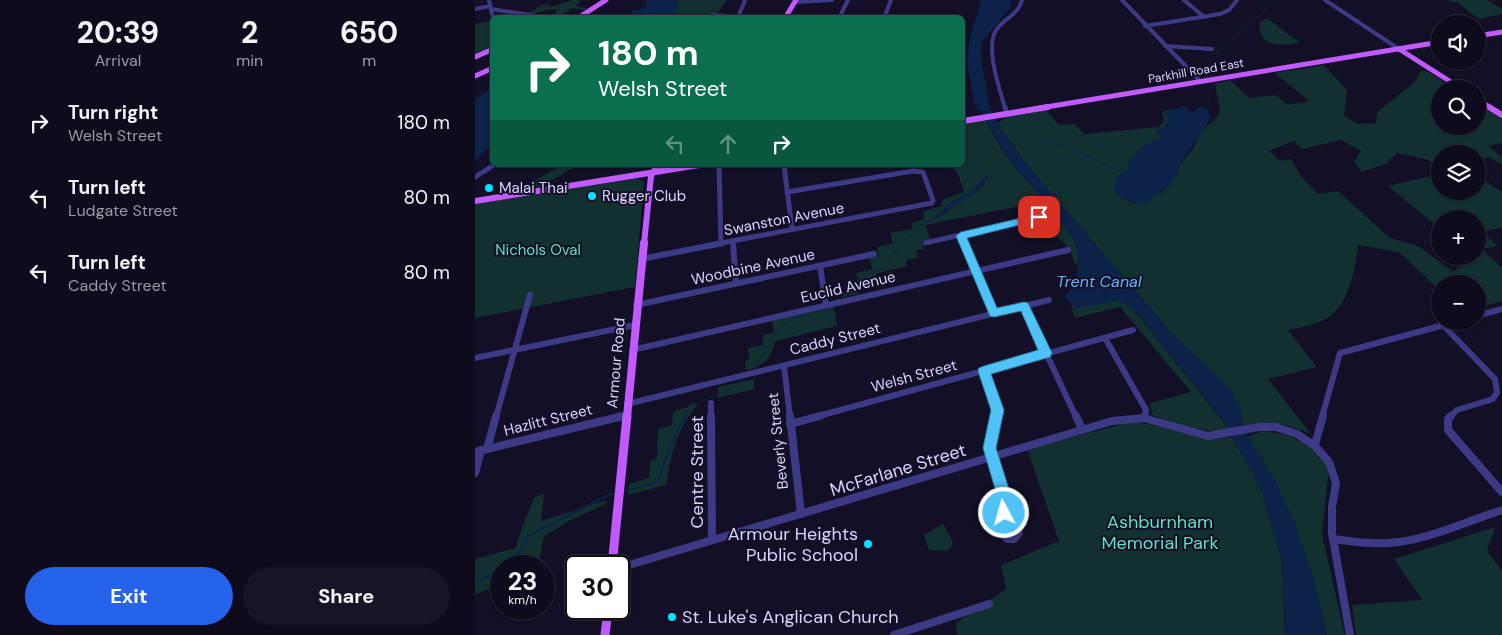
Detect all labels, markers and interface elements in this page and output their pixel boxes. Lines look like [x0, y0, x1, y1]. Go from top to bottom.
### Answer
text: 20:39 [77, 13, 159, 52]
text: 2 [241, 13, 258, 52]
text: 650 [340, 13, 398, 52]
map controls [1431, 15, 1486, 330]
button: sound [1431, 15, 1486, 70]
text: 180 m [598, 30, 699, 76]
icon: right [515, 35, 580, 100]
text: Arrival [95, 50, 141, 71]
text: min [236, 50, 263, 71]
text: m [362, 50, 376, 71]
street label: Parkhill Road East [1147, 55, 1245, 87]
text: Welsh Street [598, 74, 727, 103]
button: search [1431, 80, 1486, 135]
text: Turn right [68, 100, 158, 125]
icon: right [25, 109, 53, 137]
text: 180 m [398, 110, 450, 135]
text: Welsh Street [68, 125, 162, 146]
icon: left [661, 130, 689, 158]
icon: ahead [714, 130, 742, 158]
icon: right [767, 130, 795, 158]
button: layers [1431, 145, 1486, 200]
text: Turn left [68, 175, 146, 200]
place label: Malai Thai [499, 178, 568, 198]
marker: Malai Thai [483, 182, 495, 194]
icon: left [25, 184, 53, 212]
text: 80 m [403, 185, 450, 210]
place label: Rugger Club [602, 186, 686, 206]
marker: Rugger Club [586, 190, 598, 202]
pin [1018, 196, 1060, 238]
street label: Swanston Avenue [722, 198, 846, 240]
text: Ludgate Street [68, 200, 178, 221]
icon: arrive [1025, 203, 1053, 231]
button: + [1431, 210, 1486, 265]
park label: Nichols Oval [495, 240, 581, 260]
street label: Woodbine Avenue [689, 244, 817, 290]
text: Turn left [68, 250, 146, 275]
icon: left [25, 259, 53, 287]
text: 80 m [403, 260, 450, 285]
street label: Euclid Avenue [799, 266, 897, 308]
water label: Trent Canal [1056, 271, 1142, 292]
text: Caddy Street [68, 275, 167, 296]
button: − [1431, 275, 1486, 330]
street label: Armour Road [602, 317, 630, 409]
street label: Caddy Street [788, 318, 882, 360]
street label: Welsh Street [869, 355, 959, 397]
street label: Beverly Street [763, 392, 793, 490]
street label: Hazlitt Street [502, 399, 594, 441]
street label: Centre Street [685, 416, 709, 528]
street label: McFarlane Street [827, 438, 969, 502]
position arrow [977, 486, 1029, 538]
park label: Ashburnham Memorial Park [1101, 510, 1219, 555]
place label: Armour Heights Public School [728, 522, 858, 567]
marker: Armour Heights Public School [862, 538, 874, 550]
speed limit sign: 30 [565, 555, 630, 620]
text: 23 [508, 565, 537, 598]
button: Exit [25, 567, 233, 625]
button: Share [243, 567, 450, 625]
text: km/h [508, 592, 537, 608]
place label: St. Luke's Anglican Church [682, 605, 899, 629]
marker: St. Luke's Anglican Church [666, 611, 678, 623]

